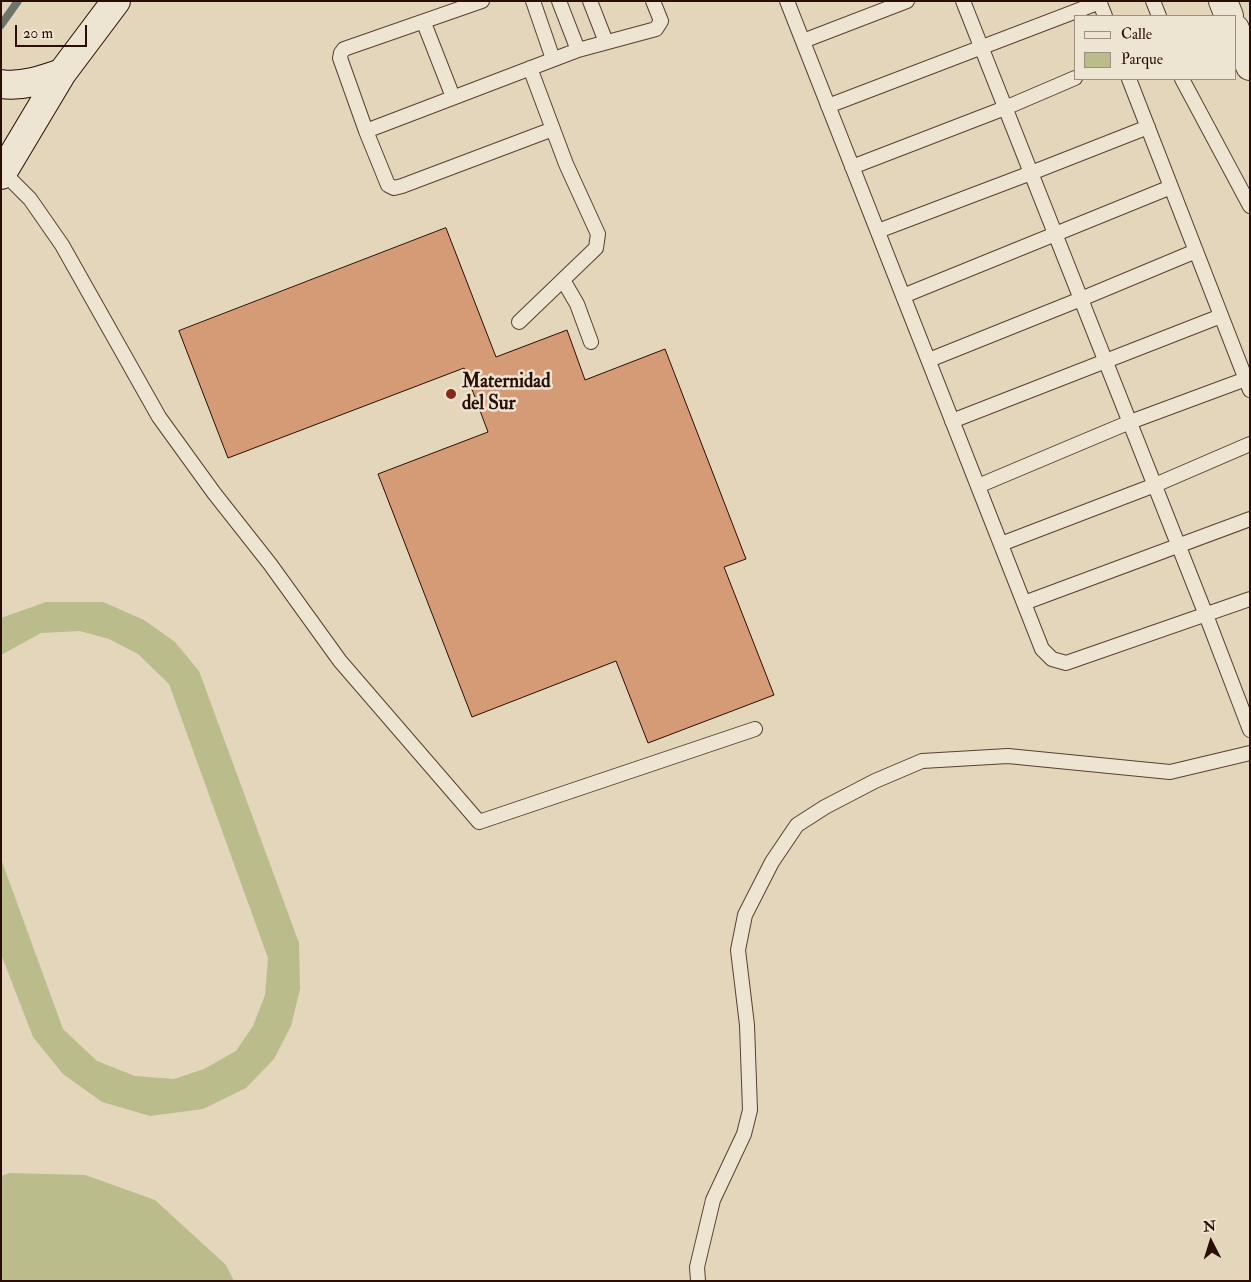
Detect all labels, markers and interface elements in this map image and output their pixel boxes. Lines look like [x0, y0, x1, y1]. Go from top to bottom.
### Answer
scale bar [18, 15, 90, 47]
legend [1074, 15, 1236, 80]
text: 20 m [23, 24, 53, 43]
text: Calle [1121, 25, 1152, 44]
text: Parque [1121, 50, 1163, 69]
place label: Maternidad del Sur [462, 372, 551, 416]
marker: Maternidad del Sur [444, 387, 458, 401]
north arrow [1186, 1217, 1236, 1267]
text: N [1203, 1218, 1217, 1236]

